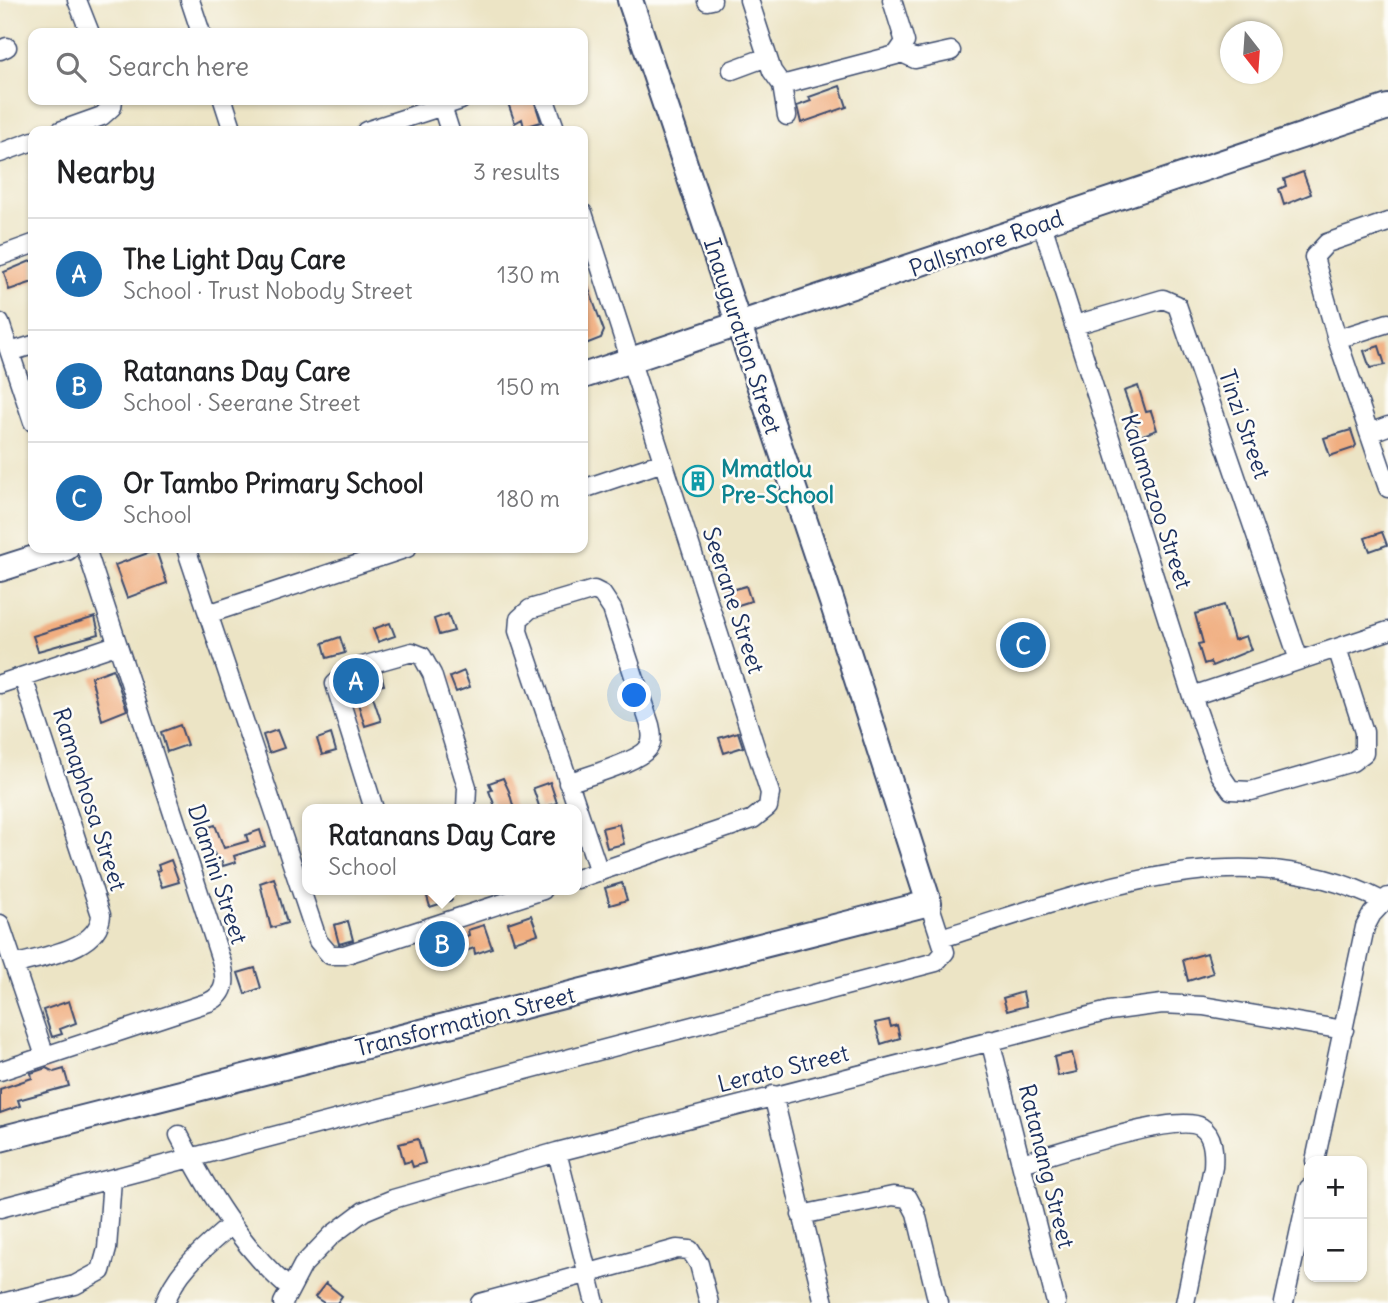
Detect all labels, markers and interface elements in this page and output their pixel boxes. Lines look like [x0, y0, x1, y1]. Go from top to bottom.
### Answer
north arrow [1220, 21, 1283, 84]
search box [28, 28, 588, 105]
icon: search [52, 48, 90, 86]
text: Search here [108, 50, 249, 83]
text: Nearby [56, 153, 156, 191]
text: 3 results [473, 157, 560, 186]
street label: Pallsmore Road [905, 203, 1067, 283]
street label: Inauguration Street [698, 234, 788, 438]
text: The Light Day Care [123, 243, 346, 276]
text: A [72, 260, 86, 289]
text: 130 m [497, 260, 560, 289]
text: School · Trust Nobody Street [123, 276, 412, 305]
text: Ratanans Day Care [123, 355, 351, 388]
street label: Tinzi Street [1213, 366, 1277, 483]
text: B [71, 372, 87, 401]
text: 150 m [497, 372, 560, 401]
text: School · Seerane Street [123, 388, 360, 417]
street label: Kalamazoo Street [1115, 410, 1199, 592]
place label: Mmatlou Pre-School [721, 454, 834, 509]
building icon: Mmatlou Pre-School [681, 464, 715, 498]
text: Or Tambo Primary School [123, 467, 424, 500]
text: C [71, 484, 87, 513]
text: 180 m [497, 484, 560, 513]
text: School [123, 500, 192, 529]
street label: Seerane Street [697, 523, 771, 677]
pin: C [1000, 619, 1046, 671]
pin: A [333, 655, 379, 707]
your location [617, 678, 651, 712]
street label: Ramaphosa Street [47, 704, 133, 894]
street label: Dlamini Street [182, 800, 254, 948]
popup [302, 804, 582, 895]
text: Ratanans Day Care [328, 819, 556, 852]
text: School [328, 852, 397, 881]
pin: B [419, 918, 465, 970]
street label: Transformation Street [352, 980, 578, 1062]
street label: Lerato Street [714, 1038, 852, 1098]
street label: Ratanang Street [1013, 1081, 1081, 1251]
map controls [1304, 1156, 1367, 1282]
button: + [1304, 1156, 1367, 1219]
button: − [1304, 1219, 1367, 1282]

